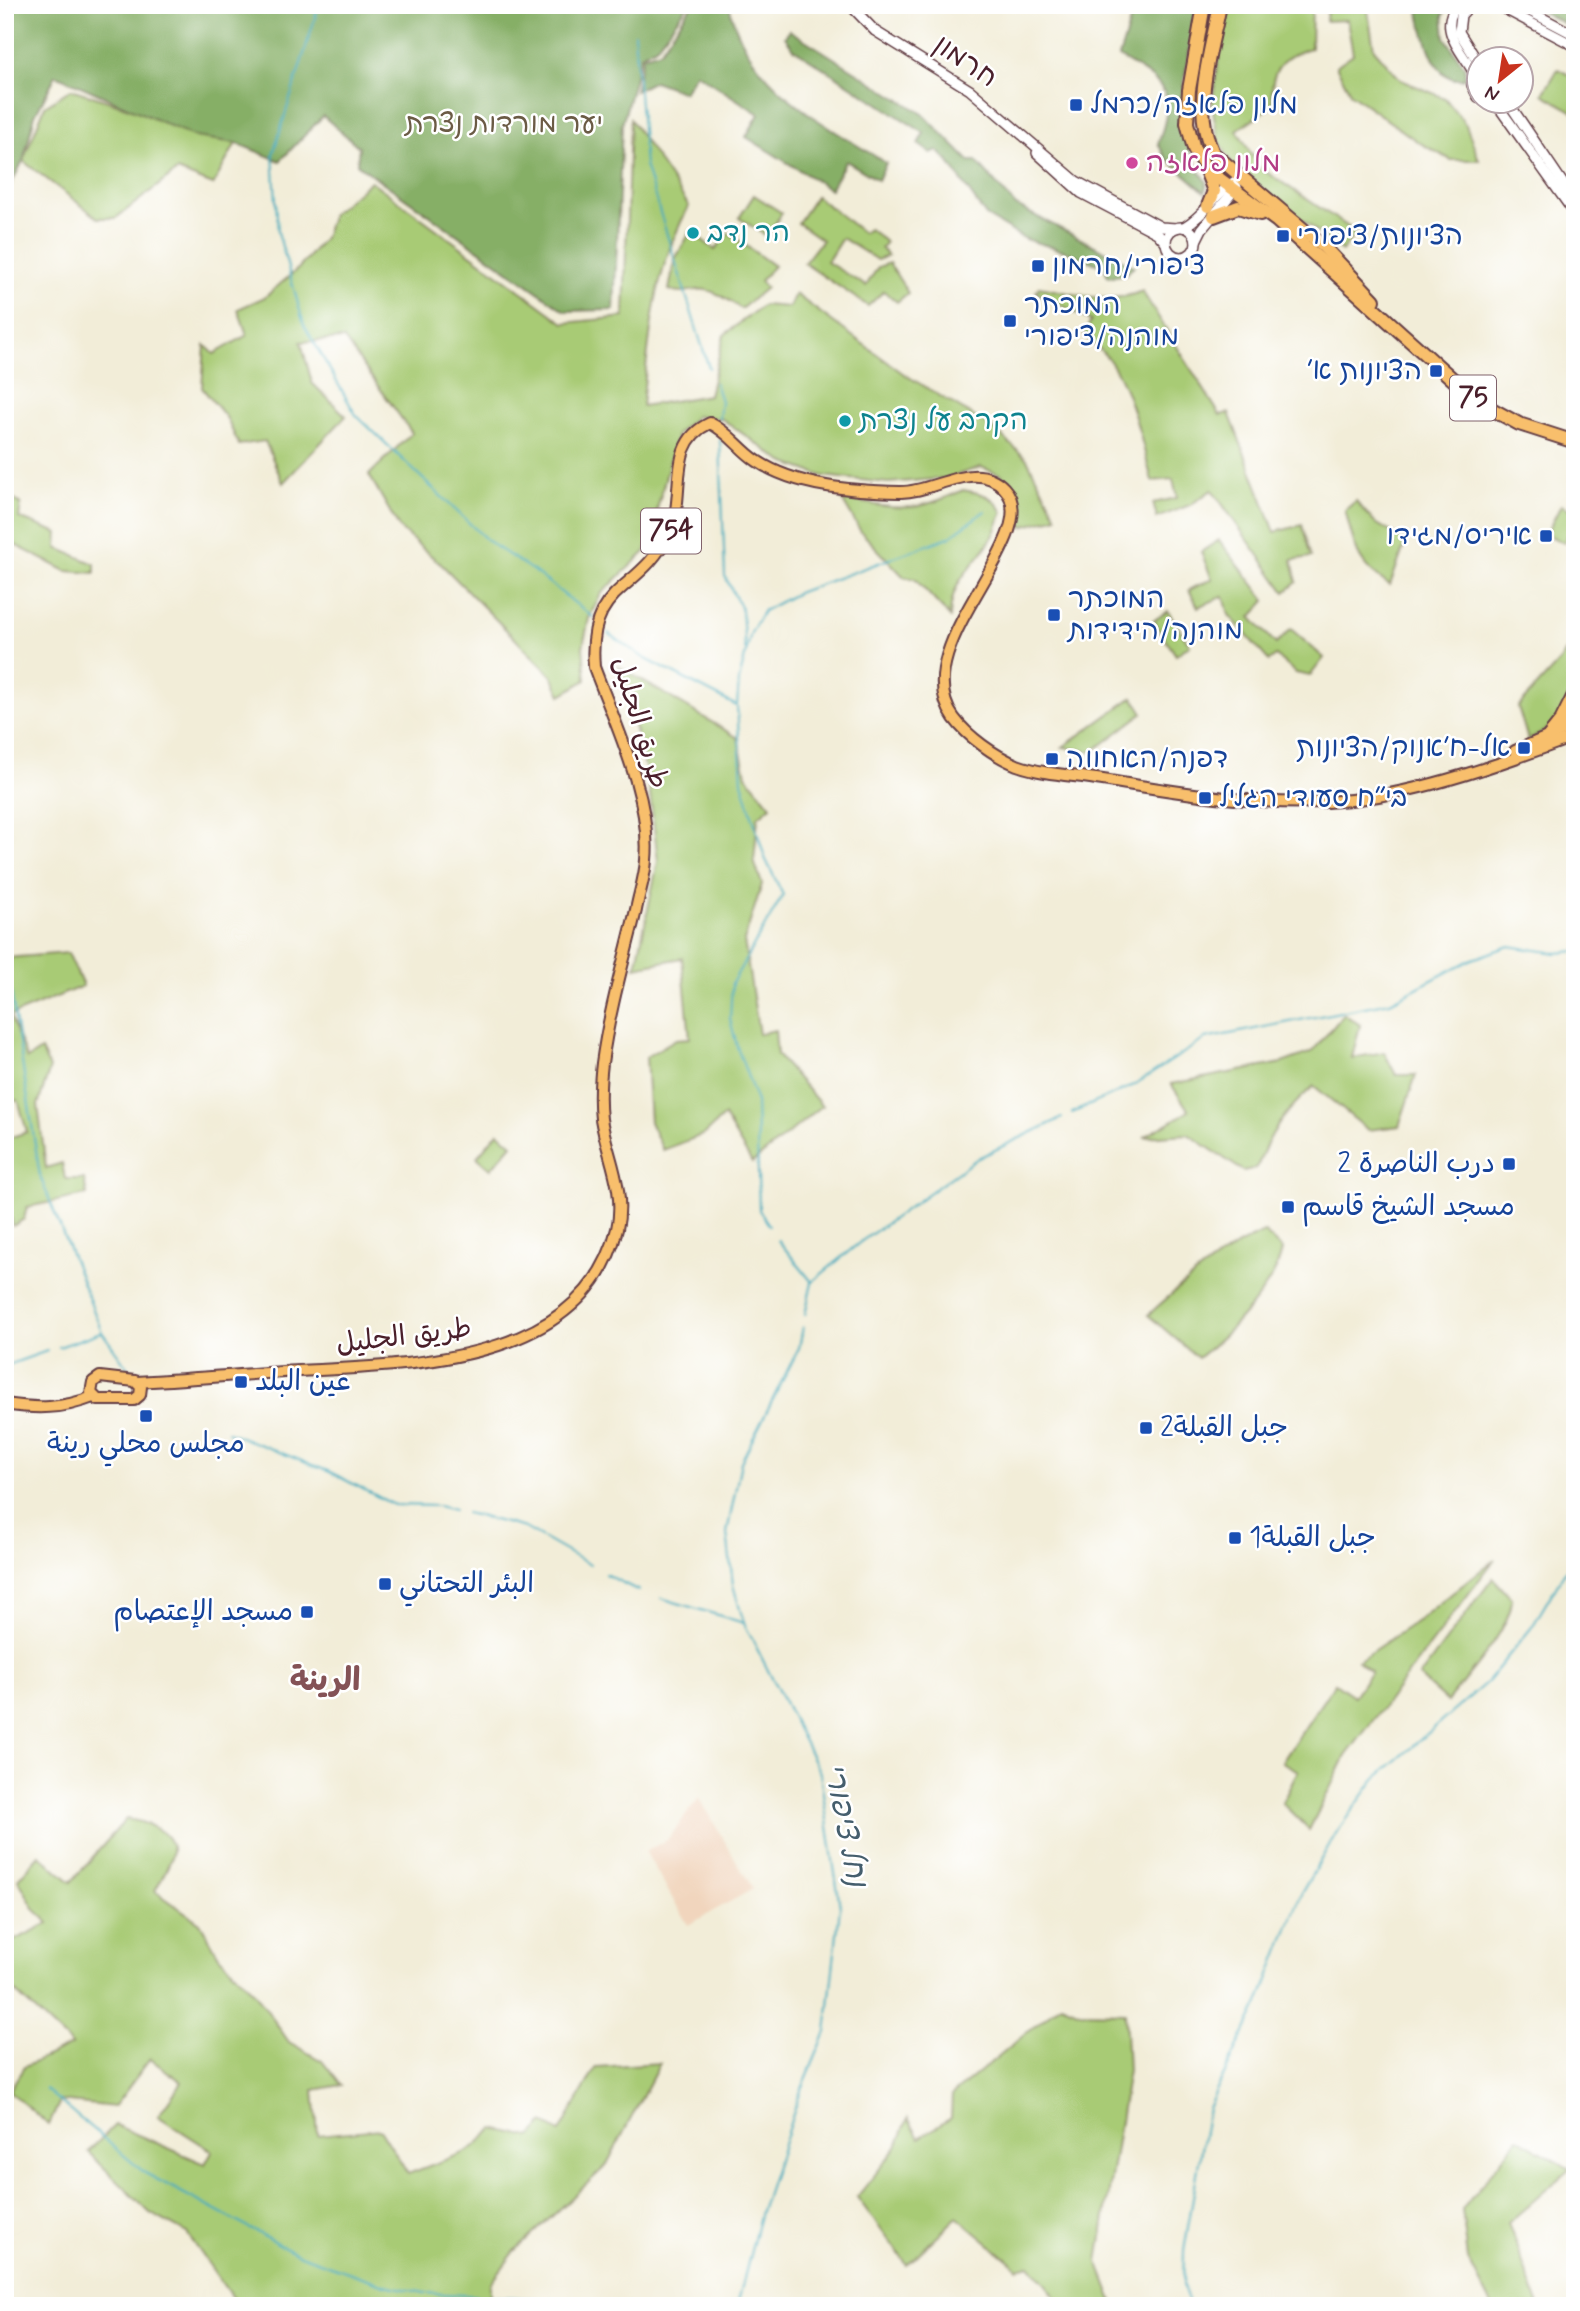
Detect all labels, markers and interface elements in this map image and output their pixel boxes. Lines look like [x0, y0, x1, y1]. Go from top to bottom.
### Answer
street label: חרמון [926, 27, 1004, 97]
north arrow [1464, 46, 1534, 116]
text: N [1481, 79, 1504, 107]
place label: מלון פלאזה/כרמל [1090, 87, 1298, 124]
marker: מלון פלאזה/כרמל [1068, 97, 1084, 113]
park label: יער מורדות נצרת [403, 106, 603, 143]
place label: מלון פלאזה [1146, 145, 1281, 182]
marker: מלון פלאזה [1124, 155, 1140, 171]
place label: הר נדב [707, 215, 790, 252]
place label: הציונות/ציפורי [1297, 218, 1463, 255]
marker: הר נדב [685, 225, 701, 241]
marker: הציונות/ציפורי [1275, 228, 1291, 244]
place label: ציפורי/חרמון [1052, 248, 1205, 285]
marker: ציפורי/חרמון [1030, 258, 1046, 274]
place label: המוכתר מוהנה/ציפורי [1024, 287, 1179, 356]
marker: המוכתר מוהנה/ציפורי [1002, 313, 1018, 329]
place label: הציונות א׳ [1307, 353, 1422, 390]
marker: הציונות א׳ [1428, 363, 1444, 379]
road number: 75 [1450, 376, 1496, 420]
place label: הקרב על נצרת [857, 403, 1028, 440]
marker: הקרב על נצרת [837, 413, 853, 429]
road number: 754 [641, 509, 701, 554]
place label: איריס/מגידו [1386, 518, 1532, 555]
marker: איריס/מגידו [1538, 528, 1554, 544]
place label: המוכתר מוהנה/הידידות [1066, 581, 1243, 650]
marker: המוכתר מוהנה/הידידות [1046, 607, 1062, 623]
street label: طريق الجليل [601, 652, 677, 794]
place label: אל-ח׳אנוק/הציונות [1296, 730, 1510, 767]
marker: אל-ח׳אנוק/הציונות [1516, 740, 1532, 756]
place label: דפנה/האחווה [1066, 741, 1228, 778]
marker: דפנה/האחווה [1044, 751, 1060, 767]
place label: בי״ח סעודי הגליל [1219, 780, 1407, 817]
marker: בי״ח סעודי הגליל [1197, 790, 1213, 806]
place label: درب الناصرة 2 [1337, 1146, 1495, 1183]
marker: درب الناصرة 2 [1501, 1156, 1517, 1172]
place label: مسجد الشيخ قاسم [1302, 1189, 1515, 1227]
marker: مسجد الشيخ قاسم [1280, 1199, 1296, 1215]
street label: طريق الجليل [334, 1310, 474, 1364]
place label: عين البلد [255, 1364, 351, 1401]
marker: عين البلد [233, 1374, 249, 1390]
marker: مجلس محلي رينة [138, 1408, 154, 1424]
place label: جبل القبلة2 [1160, 1410, 1288, 1447]
marker: جبل القبلة2 [1138, 1420, 1154, 1436]
place label: مجلس محلي رينة [47, 1426, 245, 1467]
place label: جبل القبلة1 [1249, 1520, 1376, 1557]
marker: جبل القبلة1 [1227, 1530, 1243, 1546]
place label: البئر التحتاني [399, 1566, 534, 1607]
marker: البئر التحتاني [377, 1576, 393, 1592]
place label: مسجد الإعتصام [113, 1594, 293, 1632]
marker: مسجد الإعتصام [299, 1604, 315, 1620]
district label: الرينة [290, 1660, 360, 1702]
water label: נחל ציפורי [814, 1760, 876, 1892]

